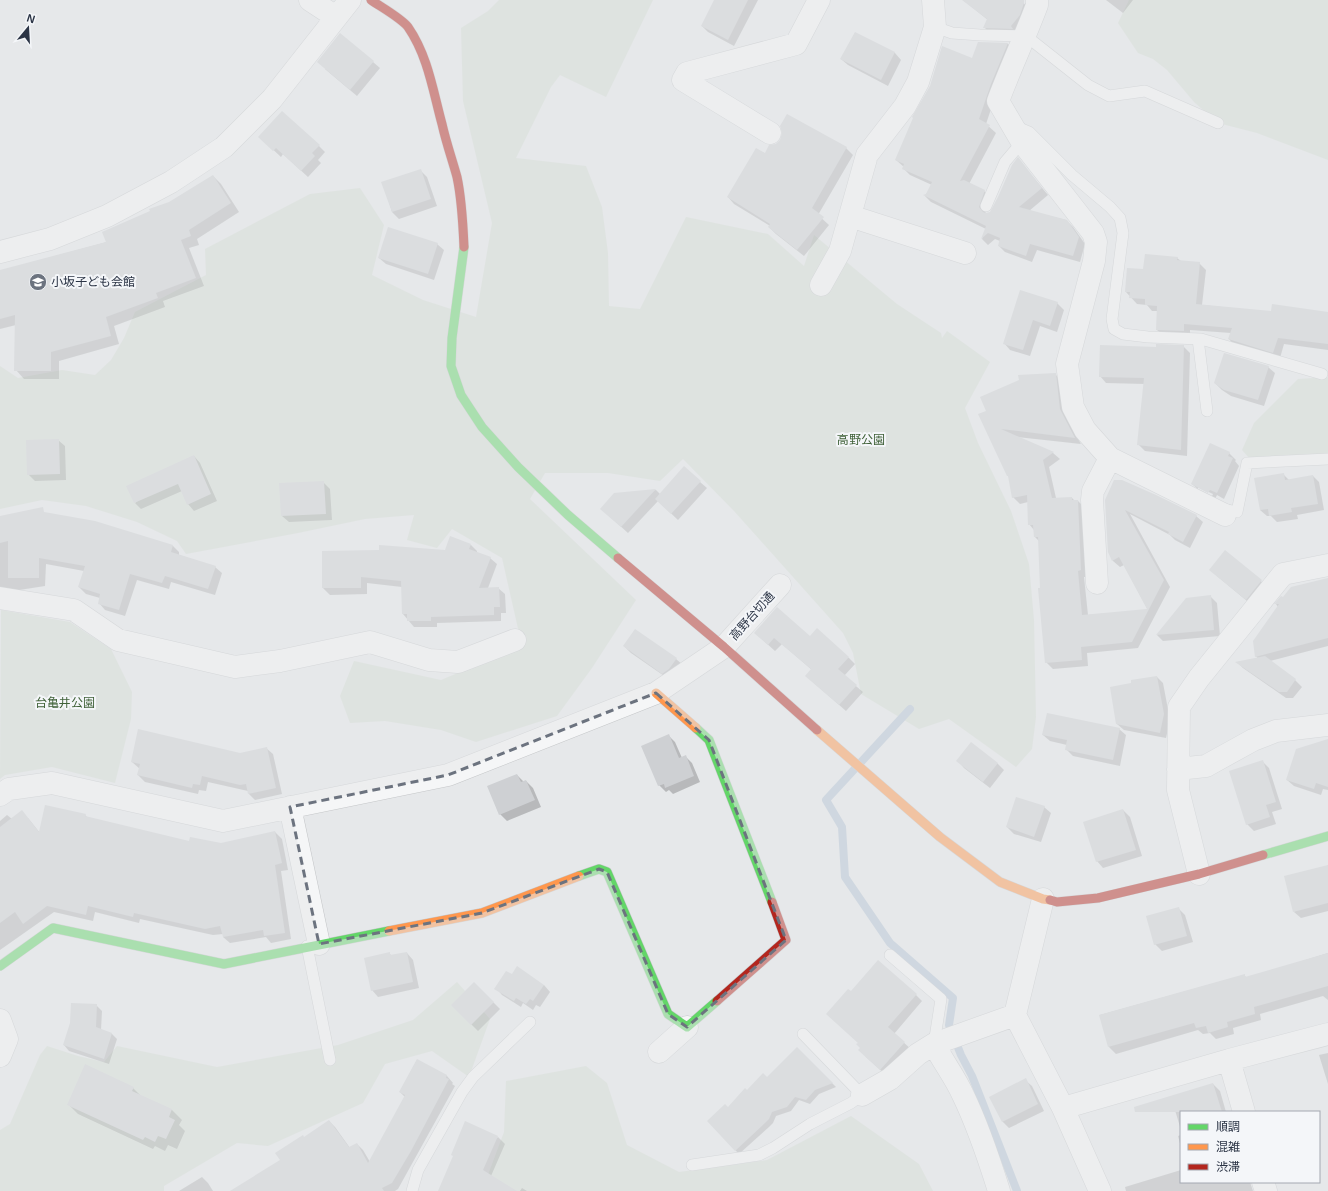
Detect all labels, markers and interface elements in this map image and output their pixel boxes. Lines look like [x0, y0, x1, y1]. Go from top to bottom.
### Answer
north arrow [8, 8, 48, 48]
text: N [25, 12, 37, 25]
school or university icon: 小坂子ども会館 [28, 272, 48, 292]
place label: 小坂子ども会館 [51, 275, 135, 289]
park label: 高野公園 [837, 433, 885, 447]
street label: 高野台切通 [727, 589, 777, 643]
park label: 台亀井公園 [35, 696, 95, 710]
legend [1180, 1111, 1320, 1183]
text: 順調 [1216, 1120, 1240, 1134]
text: 混雑 [1216, 1140, 1240, 1154]
text: 渋滞 [1216, 1160, 1240, 1174]

